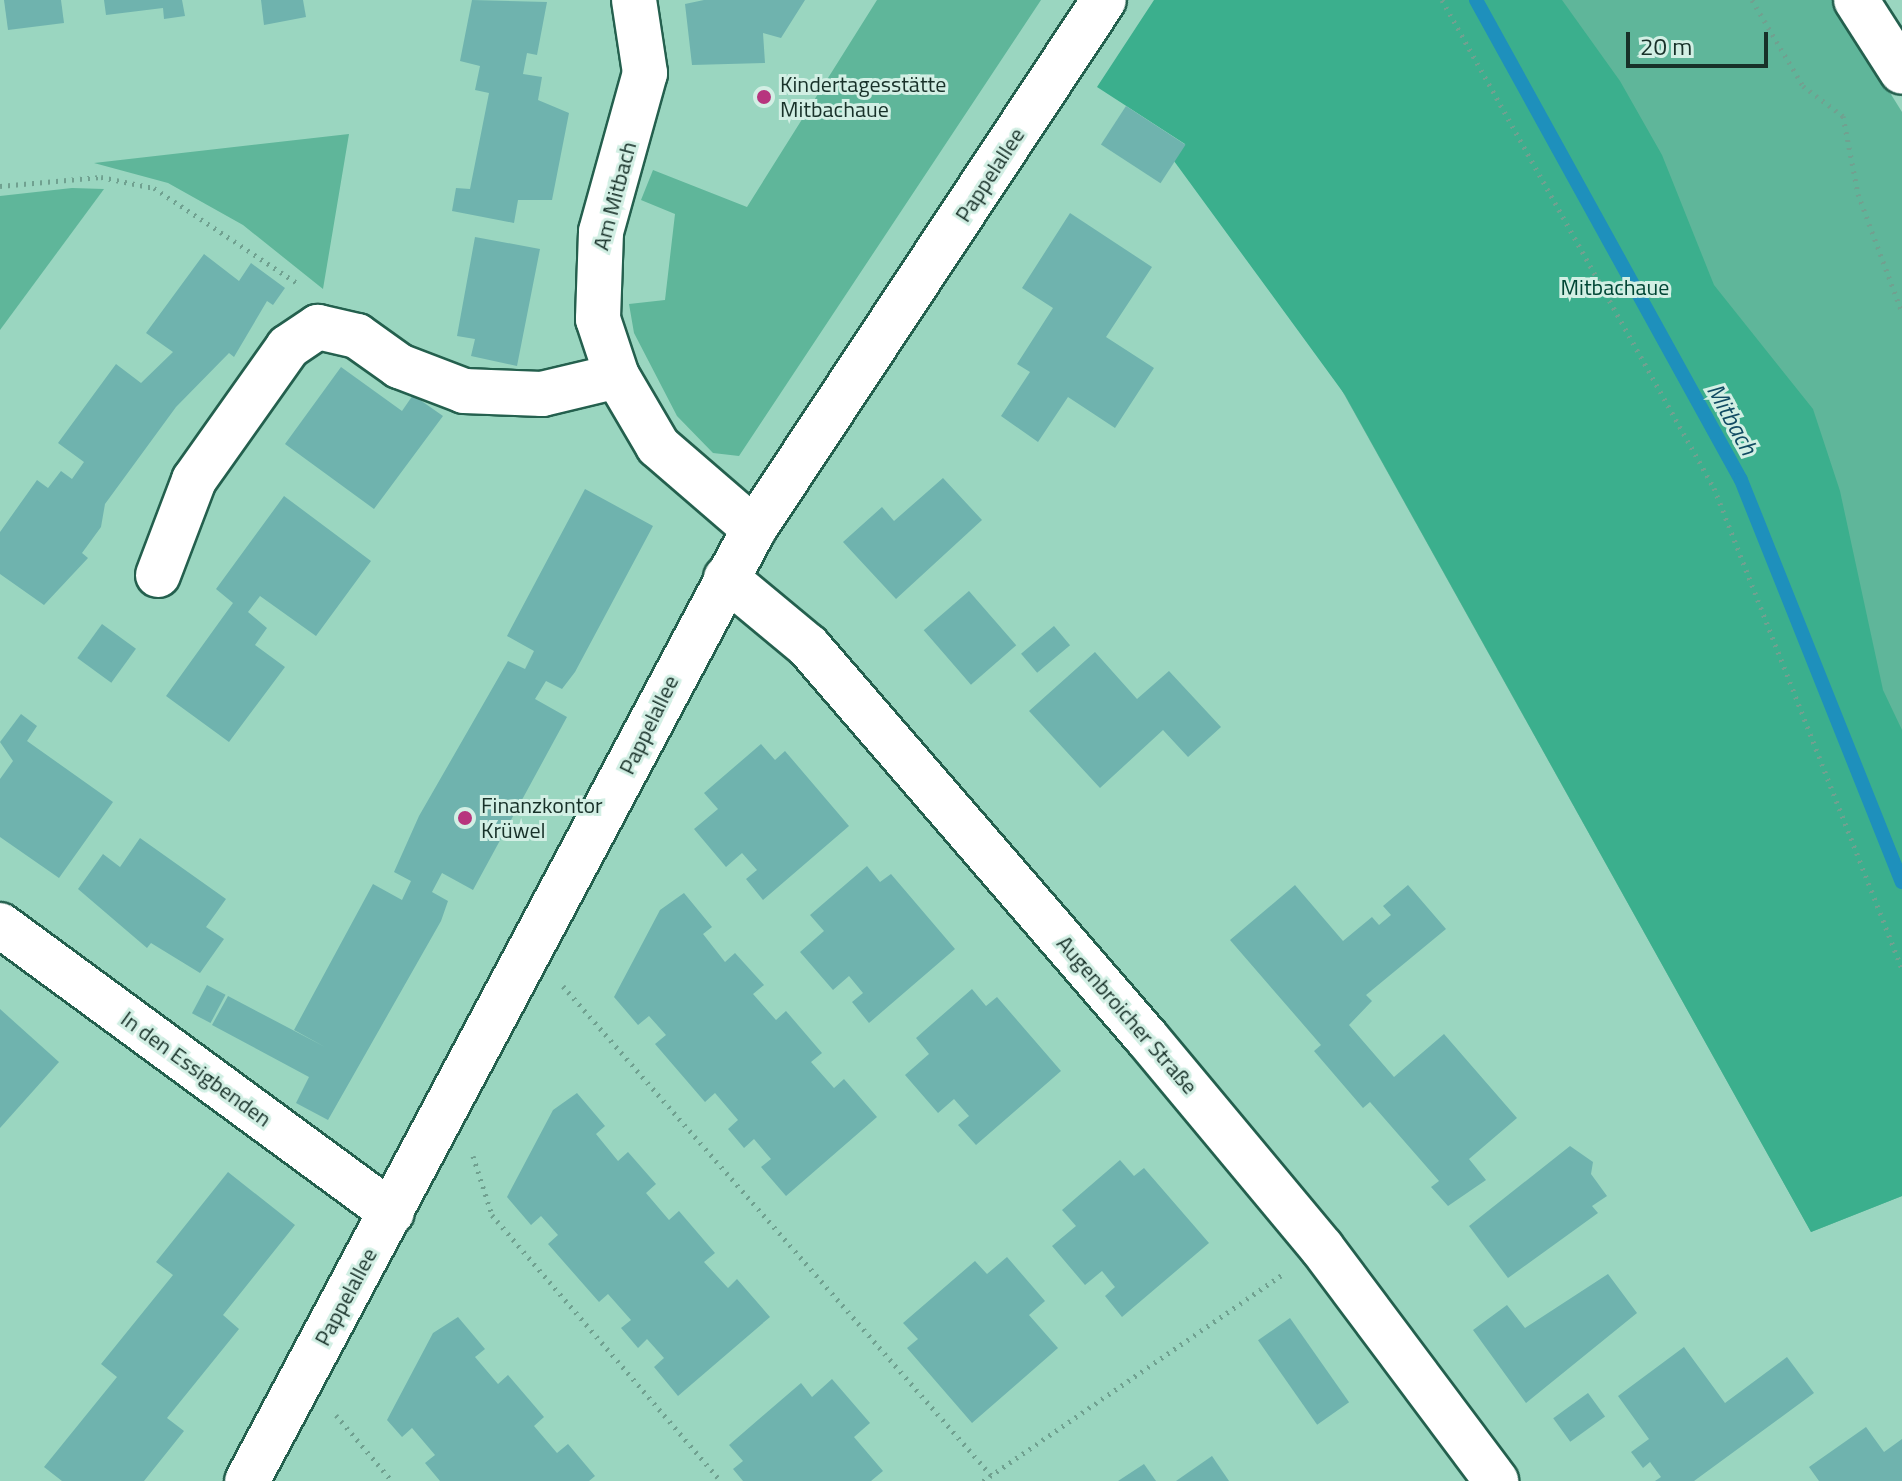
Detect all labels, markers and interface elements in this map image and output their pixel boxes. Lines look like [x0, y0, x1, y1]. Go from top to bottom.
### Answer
scale bar [1630, 16, 1772, 66]
text: 20 m [1640, 28, 1692, 64]
place label: Kindertagesstätte Mitbachaue [780, 71, 946, 122]
marker: Kindertagesstätte Mitbachaue [755, 88, 773, 106]
street label: Pappelallee [950, 123, 1030, 227]
street label: Am Mitbach [588, 139, 642, 253]
park label: Mitbachaue [1561, 275, 1669, 301]
water label: Mitbach [1701, 378, 1763, 460]
street label: Pappelallee [614, 671, 684, 779]
place label: Finanzkontor Krüwel [481, 792, 603, 844]
marker: Finanzkontor Krüwel [456, 809, 474, 827]
street label: Augenbroicher Straße [1051, 930, 1203, 1100]
street label: In den Essigbenden [116, 1006, 276, 1132]
street label: Pappelallee [309, 1244, 383, 1350]

